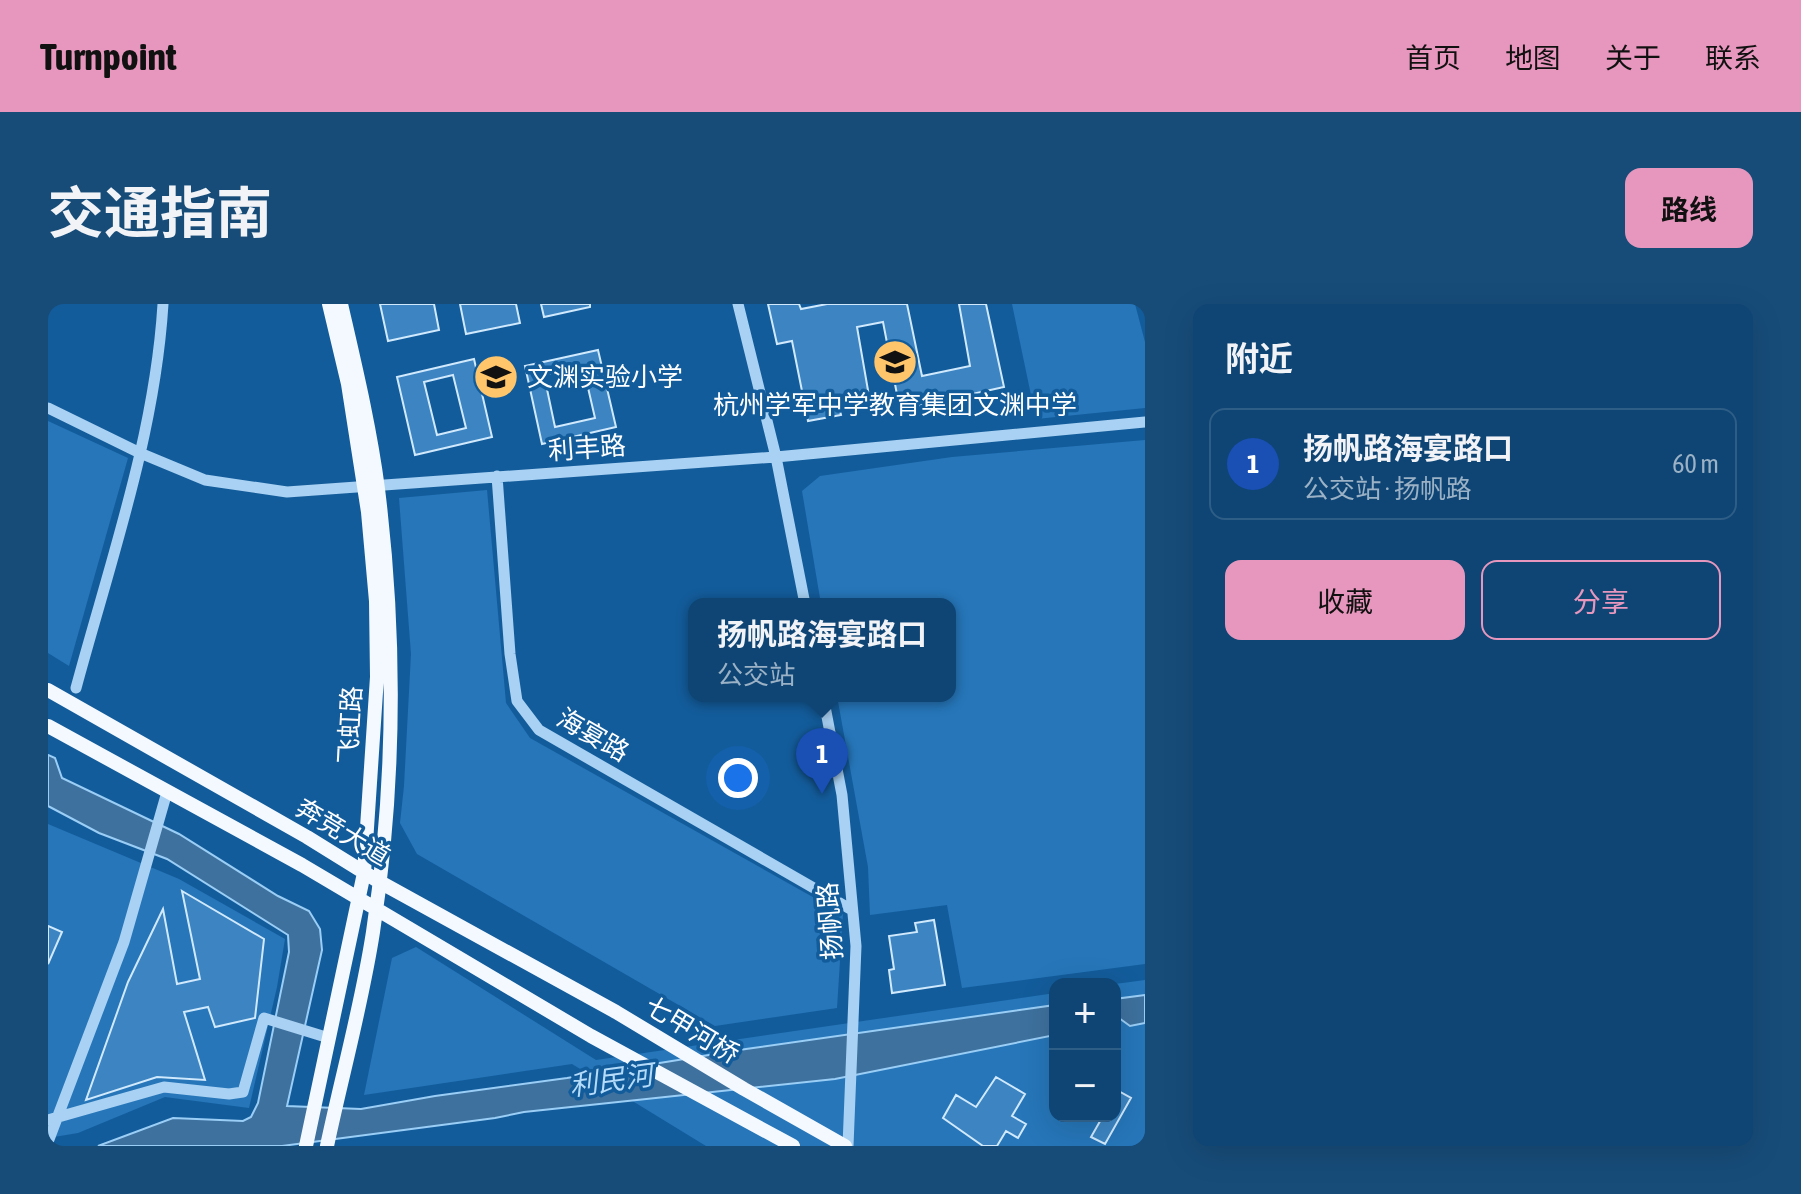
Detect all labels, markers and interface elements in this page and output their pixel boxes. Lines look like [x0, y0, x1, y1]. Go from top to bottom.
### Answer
text: Turnpoint [40, 35, 177, 78]
text: 首页 [1405, 42, 1461, 74]
text: 地图 [1505, 42, 1561, 74]
text: 关于 [1605, 42, 1661, 74]
text: 联系 [1705, 42, 1761, 74]
button: 路线 [1625, 168, 1753, 248]
text: 交通指南 [48, 181, 272, 245]
school or university icon: 杭州学军中学教育集团文渊中学 [871, 338, 919, 386]
text: 附近 [1225, 339, 1293, 378]
school or university icon: 文渊实验小学 [472, 353, 520, 401]
place label: 文渊实验小学 [527, 362, 683, 392]
place label: 杭州学军中学教育集团文渊中学 [713, 390, 1077, 420]
street label: 利丰路 [547, 430, 627, 466]
text: 扬帆路海宴路口 [1303, 431, 1513, 465]
text: 1 [1247, 449, 1259, 479]
text: 60 m [1672, 449, 1719, 479]
text: 公交站 · 扬帆路 [1303, 474, 1472, 504]
button: 收藏 [1225, 560, 1465, 640]
button: 分享 [1481, 560, 1721, 640]
popup [688, 598, 956, 702]
text: 扬帆路海宴路口 [717, 617, 927, 651]
text: 公交站 [717, 660, 795, 690]
street label: 飞虹路 [333, 685, 367, 765]
street label: 海宴路 [552, 703, 634, 767]
pin: 1 [796, 728, 848, 794]
your location [718, 758, 758, 798]
street label: 奔竞大道 [291, 792, 395, 872]
street label: 扬帆路 [812, 881, 848, 961]
map controls [1049, 978, 1121, 1122]
button: + [1049, 978, 1121, 1050]
street label: 七甲河桥 [640, 990, 744, 1070]
button: − [1049, 1050, 1121, 1122]
water label: 利民河 [567, 1058, 660, 1102]

